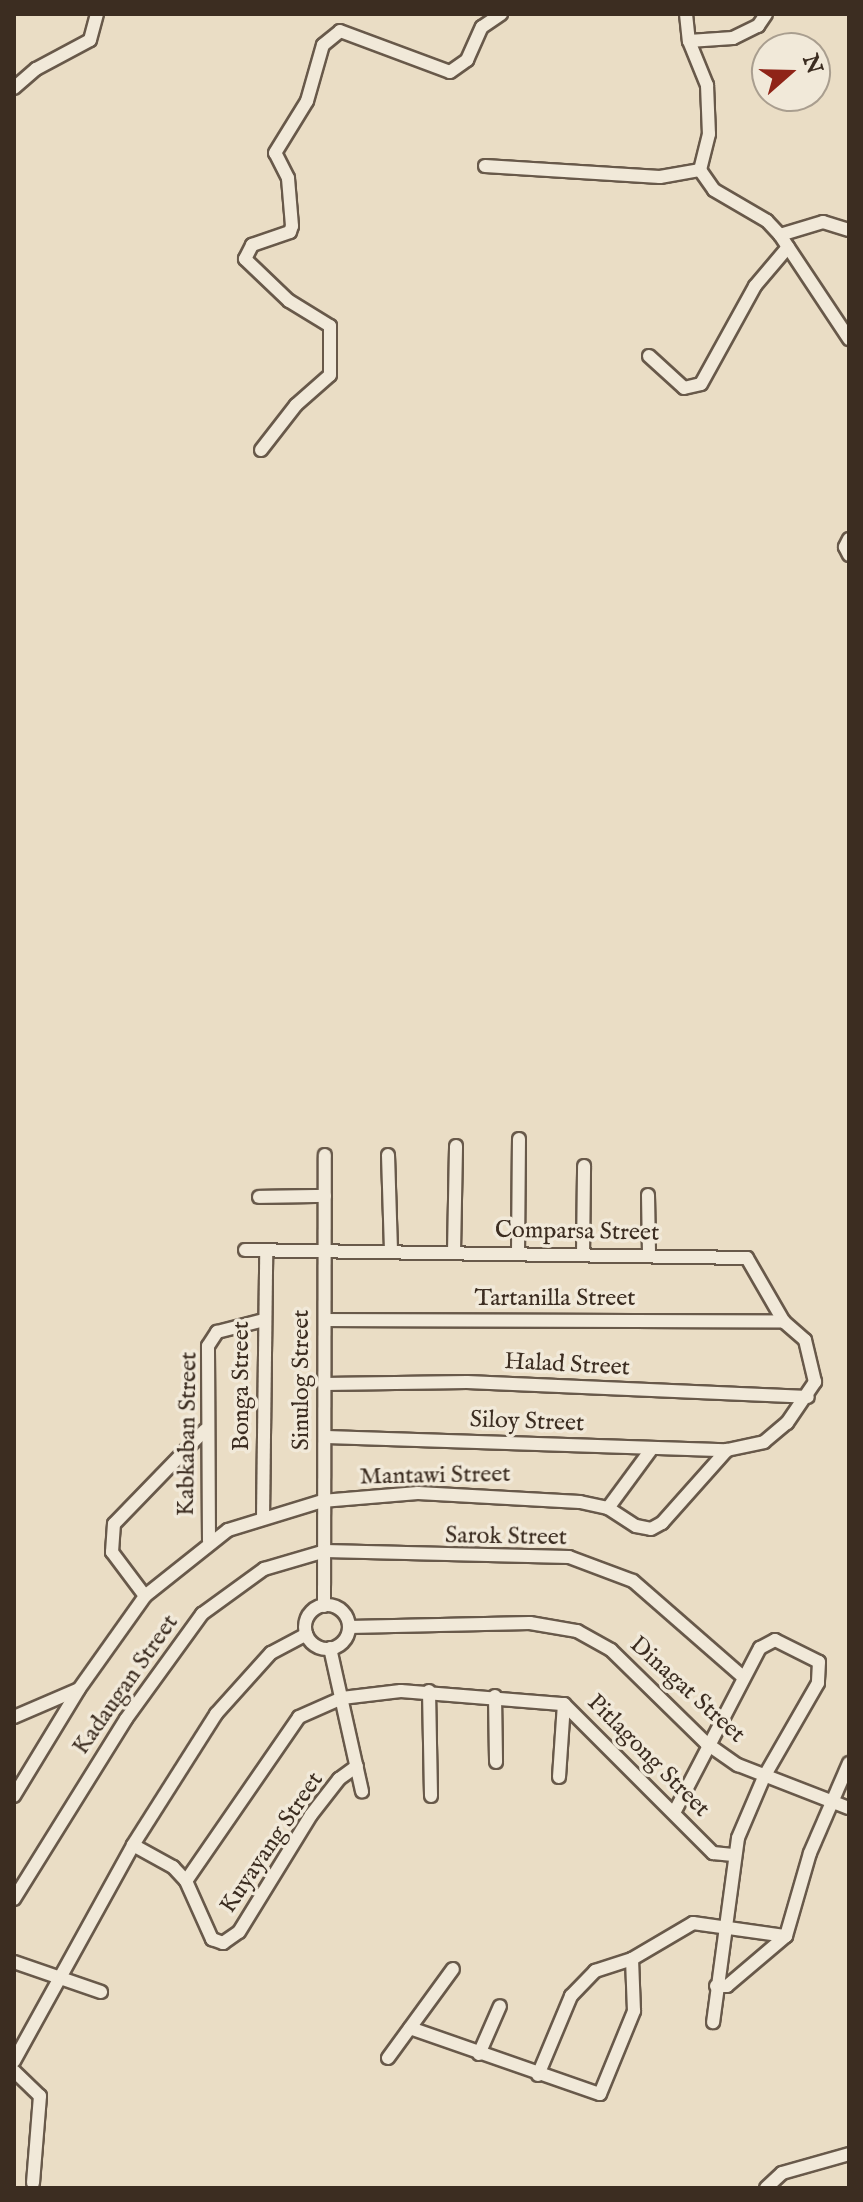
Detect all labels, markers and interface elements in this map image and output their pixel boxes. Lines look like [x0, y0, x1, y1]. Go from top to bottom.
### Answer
north arrow [751, 32, 831, 112]
text: N [795, 51, 828, 78]
street label: Comparsa Street [495, 1216, 659, 1248]
street label: Tartanilla Street [474, 1285, 636, 1313]
street label: Sinulog Street [288, 1309, 316, 1451]
street label: Bonga Street [228, 1321, 256, 1451]
street label: Halad Street [504, 1347, 630, 1383]
street label: Kabkaban Street [172, 1352, 204, 1516]
street label: Siloy Street [469, 1406, 585, 1438]
street label: Mantawi Street [359, 1460, 511, 1492]
street label: Sarok Street [445, 1522, 567, 1552]
street label: Kadaugan Street [67, 1609, 185, 1761]
street label: Dinagat Street [623, 1631, 751, 1749]
street label: Pitlagong Street [581, 1689, 715, 1823]
street label: Kuyayang Street [214, 1767, 330, 1919]

